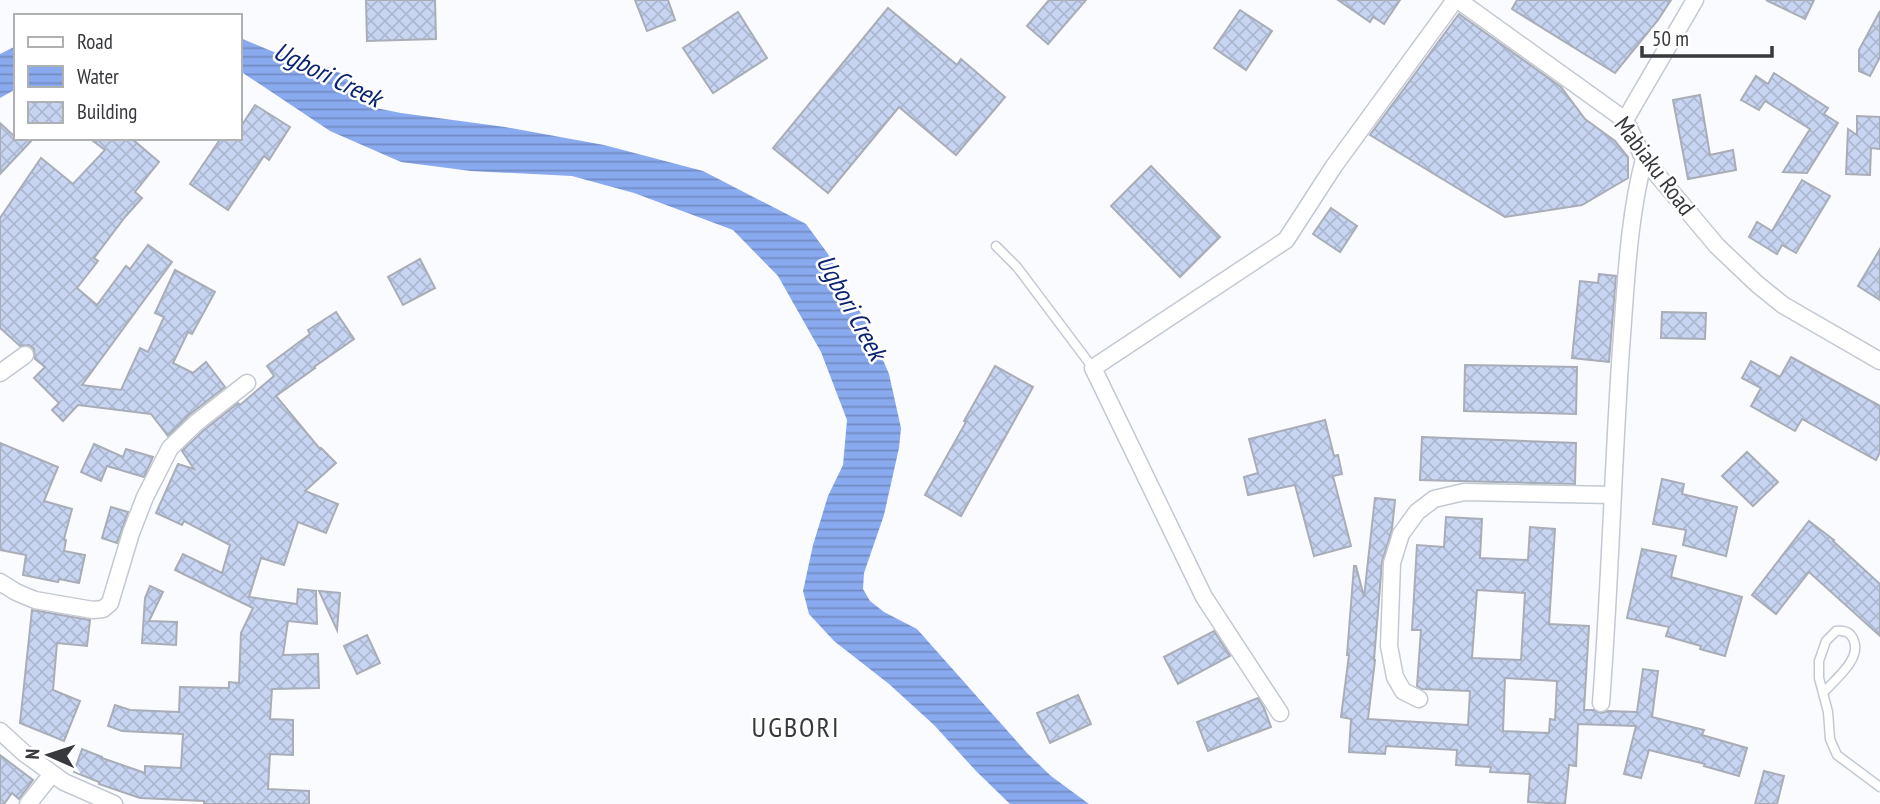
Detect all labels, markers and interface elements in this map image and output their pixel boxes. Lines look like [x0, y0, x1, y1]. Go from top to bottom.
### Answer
legend [14, 14, 242, 140]
scale bar [1642, 14, 1772, 58]
text: 50 m [1652, 25, 1689, 52]
text: Road [77, 28, 113, 55]
water label: Ugbori Creek [269, 34, 390, 115]
text: Water [77, 63, 119, 90]
text: Building [77, 98, 137, 125]
street label: Mabiaku Road [1608, 110, 1702, 222]
water label: Ugbori Creek [810, 248, 896, 368]
district label: UGBORI [752, 708, 840, 745]
north arrow [14, 720, 84, 790]
text: N [20, 748, 44, 760]

